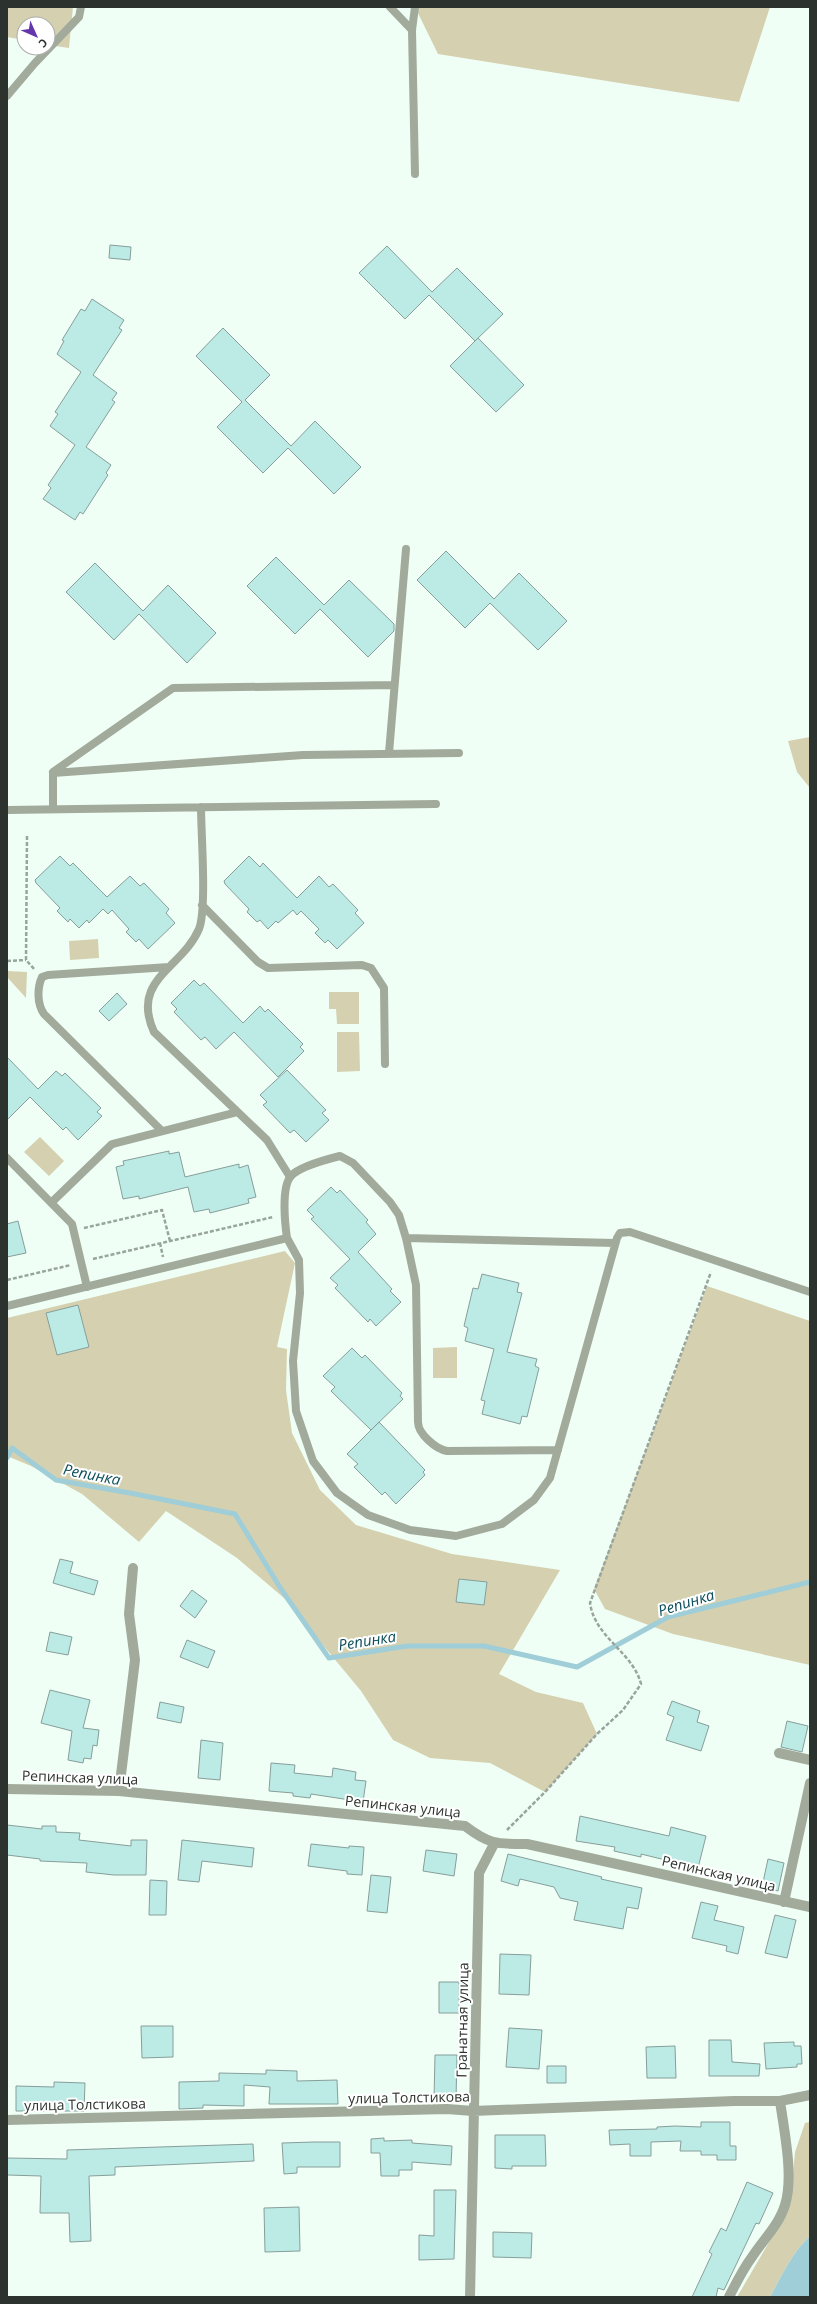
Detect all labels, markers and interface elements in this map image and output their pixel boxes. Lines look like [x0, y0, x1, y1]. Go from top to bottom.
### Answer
north arrow [16, 16, 56, 56]
text: С [36, 36, 51, 51]
water label: Репинка [62, 1459, 123, 1489]
water label: Репинка [655, 1584, 717, 1620]
water label: Репинка [337, 1626, 398, 1654]
street label: Репинская улица [22, 1765, 138, 1789]
street label: Репинская улица [344, 1790, 462, 1822]
street label: Репинская улица [660, 1851, 778, 1895]
street label: Гранатная улица [451, 1962, 473, 2078]
street label: улица Толстикова [348, 2086, 470, 2108]
street label: улица Толстикова [24, 2093, 146, 2115]

